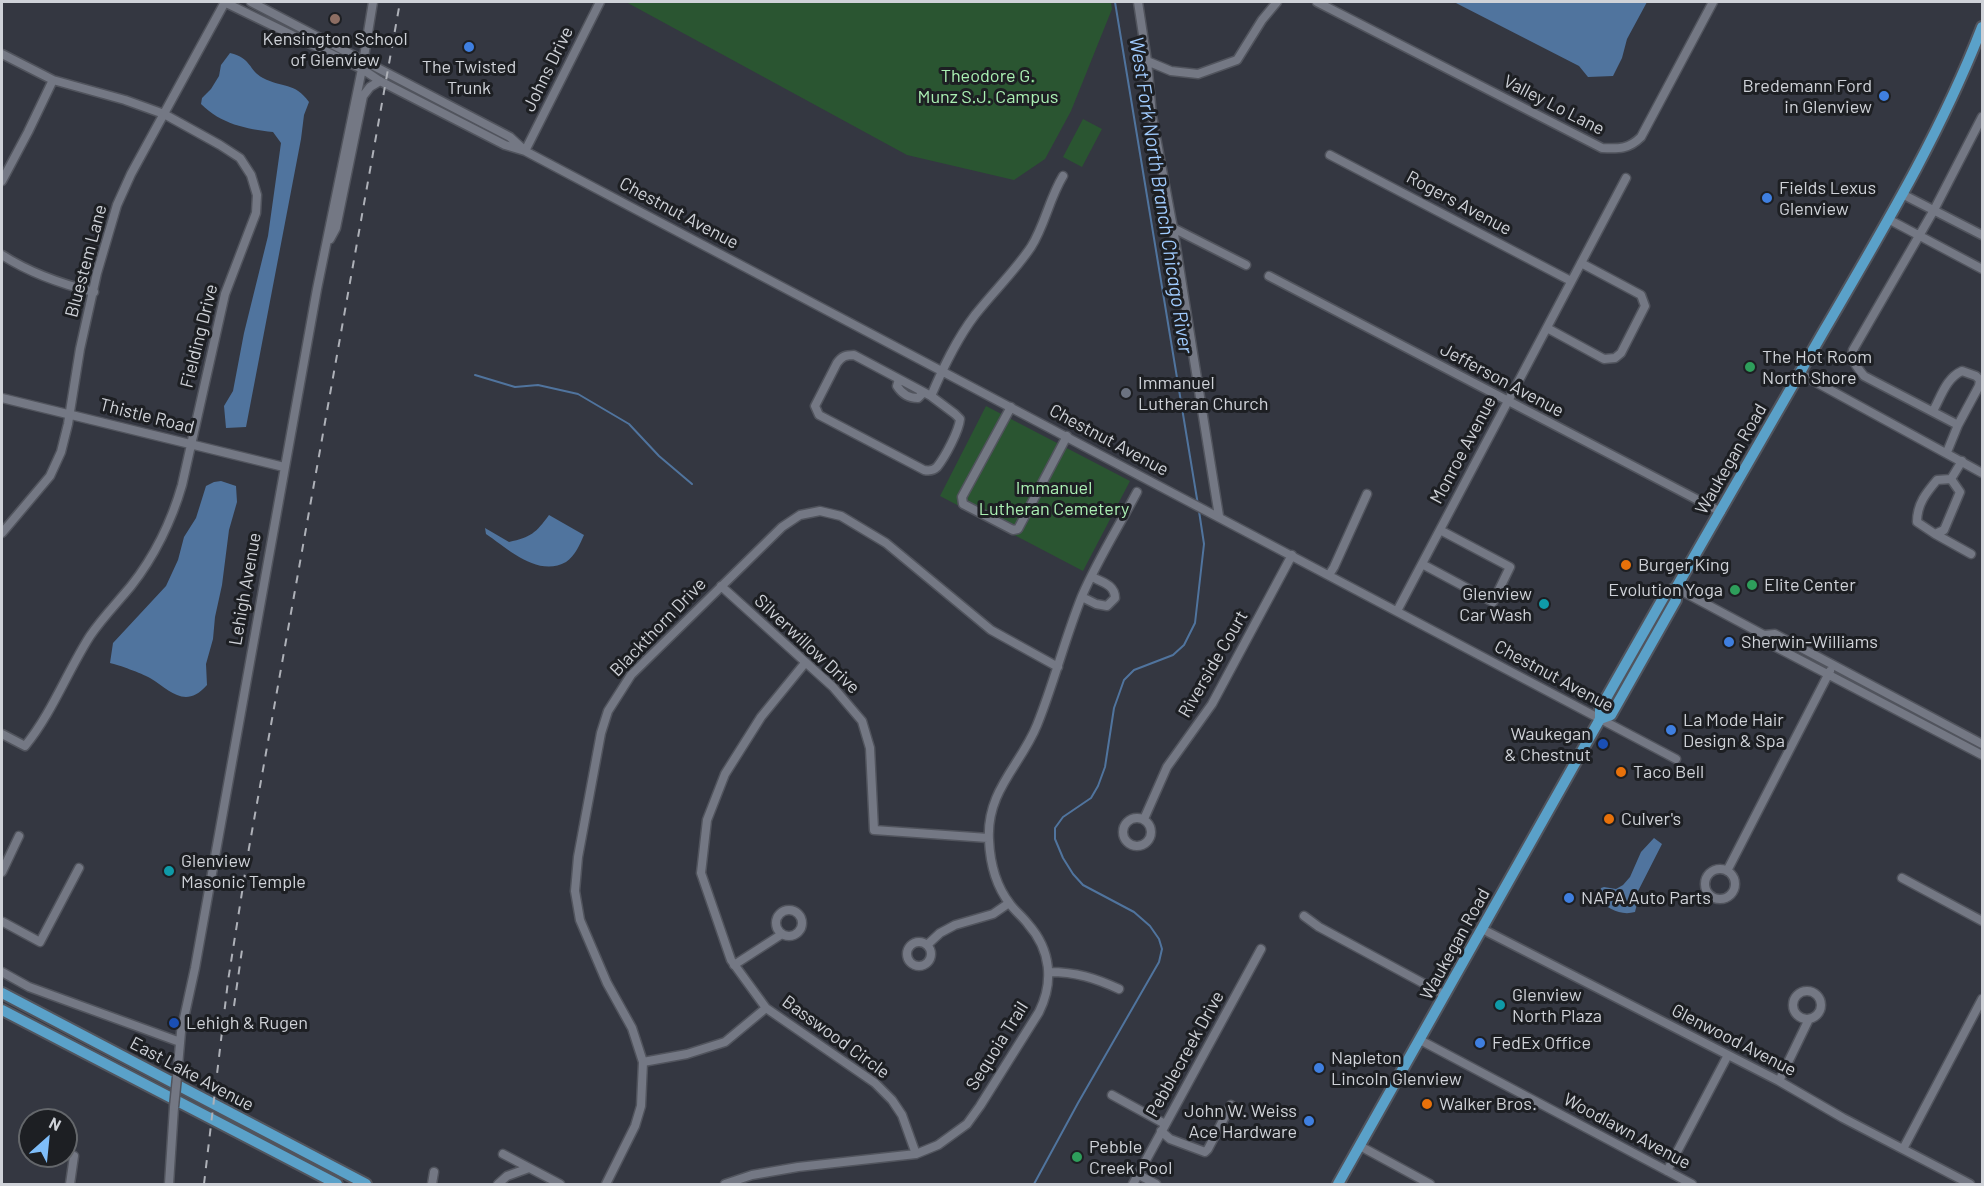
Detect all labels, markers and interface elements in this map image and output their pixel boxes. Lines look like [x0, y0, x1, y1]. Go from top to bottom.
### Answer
marker: Kensington School of Glenview [328, 12, 342, 26]
street label: Johns Drive [518, 23, 578, 115]
place label: Kensington School of Glenview [262, 28, 408, 70]
water label: West Fork North Branch Chicago River [1124, 35, 1198, 355]
marker: The Twisted Trunk [462, 40, 476, 54]
place label: The Twisted Trunk [422, 56, 516, 98]
park label: Theodore G. Munz S.J. Campus [918, 65, 1058, 107]
street label: Valley Lo Lane [1500, 70, 1608, 140]
place label: Bredemann Ford in Glenview [1743, 75, 1872, 118]
marker: Bredemann Ford in Glenview [1877, 89, 1891, 103]
street label: Rogers Avenue [1403, 166, 1515, 240]
street label: Chestnut Avenue [616, 173, 742, 253]
place label: Fields Lexus Glenview [1779, 177, 1876, 219]
marker: Fields Lexus Glenview [1760, 191, 1774, 205]
street label: Bluestem Lane [61, 202, 111, 320]
street label: Fielding Drive [176, 282, 222, 390]
street label: Jefferson Avenue [1436, 338, 1568, 422]
place label: The Hot Room North Shore [1762, 346, 1872, 388]
marker: The Hot Room North Shore [1743, 360, 1757, 374]
place label: Immanuel Lutheran Church [1138, 372, 1268, 415]
marker: Immanuel Lutheran Church [1119, 386, 1133, 400]
street label: Monroe Avenue [1426, 392, 1500, 508]
street label: Thistle Road [97, 394, 197, 438]
street label: Chestnut Avenue [1046, 400, 1172, 480]
street label: Waukegan Road [1691, 400, 1771, 518]
park label: Immanuel Lutheran Cemetery [979, 477, 1129, 520]
street label: Lehigh Avenue [224, 531, 266, 647]
place label: Burger King [1638, 554, 1729, 576]
marker: Burger King [1619, 558, 1633, 572]
street label: Blackthorn Drive [605, 573, 711, 681]
place label: Elite Center [1764, 574, 1856, 596]
marker: Elite Center [1745, 578, 1759, 592]
place label: Evolution Yoga [1608, 579, 1723, 601]
place label: Glenview Car Wash [1459, 583, 1532, 626]
marker: Evolution Yoga [1728, 583, 1742, 597]
street label: Silverwillow Drive [750, 590, 864, 698]
marker: Glenview Car Wash [1537, 597, 1551, 611]
street label: Riverside Court [1174, 607, 1252, 721]
place label: Sherwin-Williams [1741, 631, 1878, 653]
marker: Sherwin-Williams [1722, 635, 1736, 649]
street label: Chestnut Avenue [1491, 636, 1617, 716]
place label: La Mode Hair Design & Spa [1683, 709, 1785, 752]
place label: Waukegan & Chestnut [1505, 723, 1591, 766]
marker: La Mode Hair Design & Spa [1664, 723, 1678, 737]
marker: Waukegan & Chestnut [1596, 737, 1610, 751]
place label: Taco Bell [1633, 761, 1704, 783]
marker: Taco Bell [1614, 765, 1628, 779]
place label: Culver's [1621, 808, 1681, 830]
marker: Culver's [1602, 812, 1616, 826]
place label: Glenview Masonic Temple [181, 850, 306, 892]
marker: Glenview Masonic Temple [162, 864, 176, 878]
street label: Waukegan Road [1415, 885, 1495, 1003]
place label: NAPA Auto Parts [1581, 887, 1711, 909]
marker: NAPA Auto Parts [1562, 891, 1576, 905]
place label: Glenview North Plaza [1512, 984, 1602, 1026]
street label: Pebblecreek Drive [1141, 987, 1229, 1121]
street label: Basswood Circle [778, 991, 894, 1083]
street label: Sequoia Trail [961, 998, 1033, 1094]
marker: Glenview North Plaza [1493, 998, 1507, 1012]
street label: Glenwood Avenue [1668, 999, 1800, 1081]
place label: Lehigh & Rugen [186, 1012, 308, 1034]
marker: Lehigh & Rugen [167, 1016, 181, 1030]
street label: East Lake Avenue [126, 1032, 258, 1116]
place label: FedEx Office [1492, 1032, 1591, 1054]
marker: FedEx Office [1473, 1036, 1487, 1050]
place label: Napleton Lincoln Glenview [1331, 1047, 1462, 1090]
marker: Napleton Lincoln Glenview [1312, 1061, 1326, 1075]
street label: Woodlawn Avenue [1560, 1088, 1694, 1174]
place label: Walker Bros. [1439, 1093, 1537, 1115]
marker: Walker Bros. [1420, 1097, 1434, 1111]
place label: John W. Weiss Ace Hardware [1184, 1100, 1297, 1142]
north arrow [18, 1108, 78, 1168]
text: N [46, 1112, 65, 1134]
marker: John W. Weiss Ace Hardware [1302, 1114, 1316, 1128]
place label: Pebble Creek Pool [1089, 1136, 1172, 1178]
marker: Pebble Creek Pool [1070, 1150, 1084, 1164]

